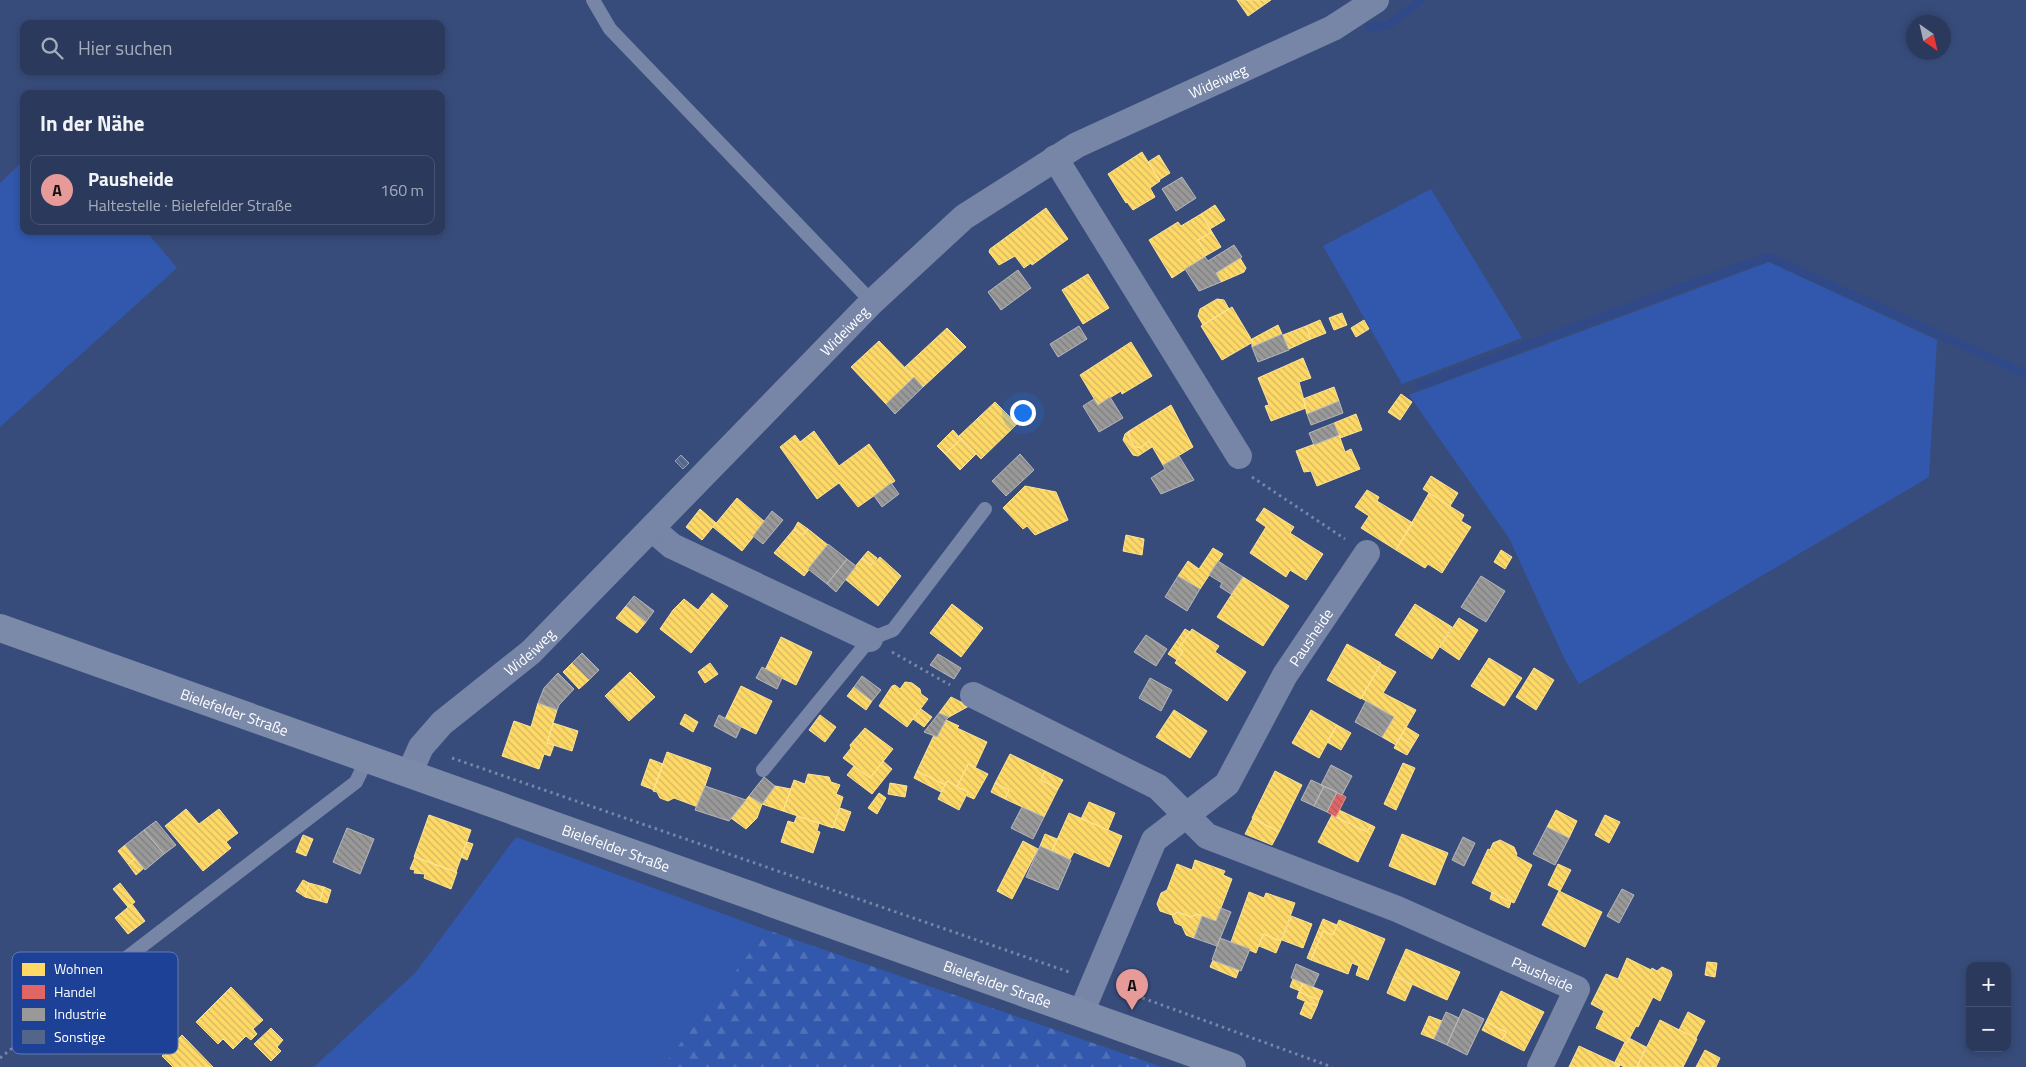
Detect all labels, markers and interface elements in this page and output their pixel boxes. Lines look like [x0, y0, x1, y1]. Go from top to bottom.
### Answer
north arrow [1906, 15, 1951, 60]
search box [20, 20, 445, 75]
text: Hier suchen [78, 33, 173, 62]
icon: search [38, 34, 66, 62]
street label: Wideiweg [1185, 57, 1251, 104]
text: In der Nähe [40, 107, 145, 139]
text: Pausheide [88, 164, 174, 193]
text: A [52, 178, 62, 202]
text: 160 m [380, 178, 424, 202]
text: Haltestelle · Bielefelder Straße [88, 193, 292, 217]
street label: Wideiweg [814, 300, 874, 361]
your location [1010, 400, 1036, 426]
street label: Pausheide [1283, 603, 1338, 671]
street label: Wideiweg [499, 622, 560, 681]
street label: Bielefelder Straße [177, 682, 292, 741]
street label: Bielefelder Straße [559, 818, 673, 877]
street label: Pausheide [1508, 950, 1578, 998]
legend [12, 952, 178, 1054]
street label: Bielefelder Straße [940, 954, 1055, 1013]
text: Wohnen [54, 958, 103, 979]
map controls [1966, 962, 2011, 1052]
button: + [1966, 962, 2011, 1007]
pin: A [1116, 969, 1148, 1010]
text: Handel [54, 981, 96, 1002]
text: Industrie [54, 1003, 106, 1024]
button: − [1966, 1007, 2011, 1052]
text: Sonstige [54, 1026, 105, 1047]

